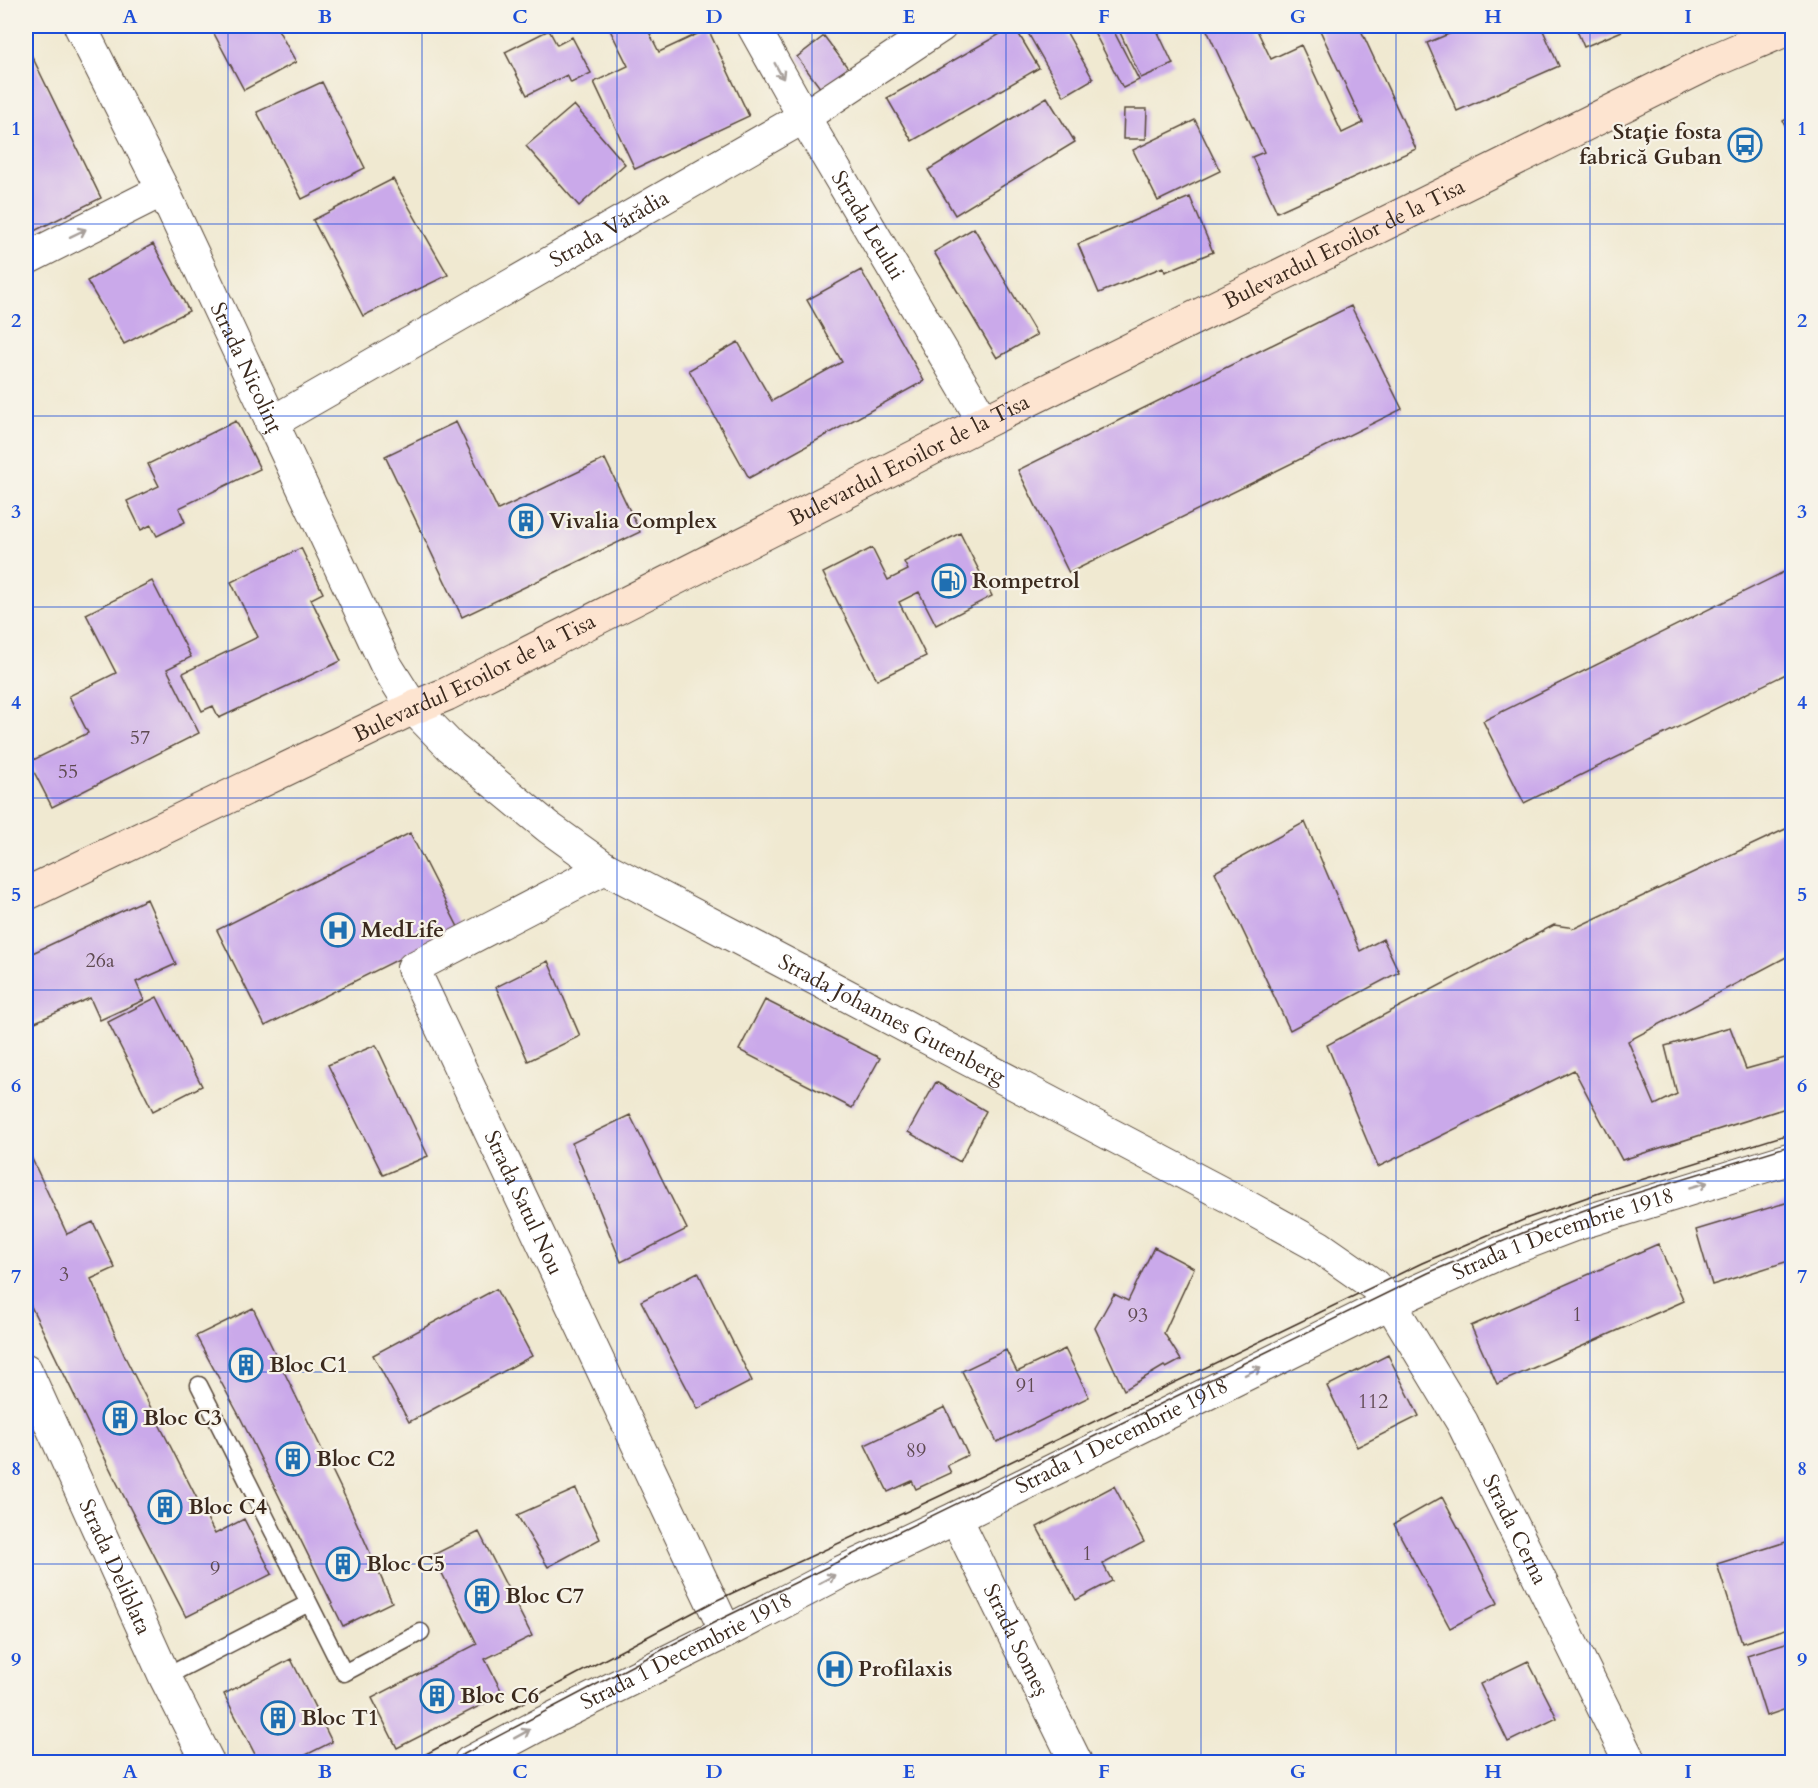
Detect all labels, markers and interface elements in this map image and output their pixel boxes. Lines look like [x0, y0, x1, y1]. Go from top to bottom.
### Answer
text: A [122, 3, 138, 30]
text: B [318, 3, 332, 30]
text: C [512, 3, 528, 30]
text: D [705, 3, 723, 30]
text: E [903, 3, 915, 30]
text: F [1098, 3, 1110, 30]
text: G [1290, 3, 1306, 30]
text: H [1484, 3, 1502, 30]
text: I [1684, 3, 1692, 30]
one-way arrow [773, 63, 785, 80]
text: 1 [11, 115, 21, 142]
text: 1 [1797, 115, 1807, 142]
place label: Stație fosta fabrică Guban [1579, 117, 1722, 172]
bus stop icon: Stație fosta fabrică Guban [1727, 127, 1763, 163]
street label: Strada Leului [824, 165, 912, 285]
street label: Bulevardul Eroilor de la Tisa [1218, 171, 1470, 316]
street label: Strada Vărădia [544, 182, 675, 275]
one-way arrow [68, 226, 86, 238]
street label: Strada Nicolinț [203, 297, 290, 438]
text: 2 [11, 307, 21, 334]
text: 2 [1797, 307, 1807, 334]
street label: Bulevardul Eroilor de la Tisa [784, 387, 1035, 533]
text: 3 [11, 498, 21, 525]
text: 3 [1797, 498, 1807, 525]
building icon: Vivalia Complex [508, 503, 544, 539]
place label: Vivalia Complex [549, 506, 717, 536]
fuel station icon: Rompetrol [931, 563, 967, 599]
place label: Rompetrol [972, 566, 1080, 596]
street label: Bulevardul Eroilor de la Tisa [349, 606, 601, 749]
text: 4 [11, 689, 21, 716]
text: 4 [1797, 689, 1807, 716]
house number: 57 [130, 724, 150, 751]
house number: 55 [58, 758, 78, 785]
text: 5 [11, 881, 21, 908]
text: 5 [1797, 881, 1807, 908]
hospital icon: MedLife [320, 912, 356, 948]
place label: MedLife [361, 915, 444, 945]
house number: 26a [85, 947, 115, 974]
street label: Strada Johannes Gutenberg [773, 947, 1011, 1092]
text: 6 [11, 1072, 21, 1099]
text: 6 [1797, 1072, 1807, 1099]
street label: Strada Satul Nou [477, 1126, 571, 1280]
one-way arrow [1690, 1179, 1709, 1190]
street label: Strada 1 Decembrie 1918 [1448, 1180, 1677, 1288]
house number: 3 [59, 1261, 69, 1288]
text: 7 [11, 1263, 21, 1290]
text: 7 [1797, 1263, 1807, 1290]
house number: 1 [1572, 1301, 1582, 1328]
house number: 93 [1128, 1302, 1148, 1329]
building icon: Bloc C1 [228, 1347, 264, 1383]
place label: Bloc C1 [269, 1350, 348, 1380]
one-way arrow [1244, 1364, 1262, 1376]
street label: Strada 1 Decembrie 1918 [1011, 1371, 1233, 1501]
house number: 91 [1016, 1372, 1036, 1399]
house number: 112 [1358, 1388, 1388, 1415]
building icon: Bloc C3 [102, 1400, 138, 1436]
place label: Bloc C3 [143, 1403, 222, 1433]
house number: 89 [906, 1437, 926, 1464]
building icon: Bloc C2 [275, 1441, 311, 1477]
place label: Bloc C2 [316, 1444, 395, 1474]
text: 8 [11, 1455, 21, 1482]
text: 8 [1797, 1455, 1807, 1482]
street label: Strada Cerna [1475, 1469, 1555, 1590]
building icon: Bloc C4 [147, 1489, 183, 1525]
place label: Bloc C4 [188, 1492, 267, 1522]
street label: Strada Deliblata [71, 1494, 159, 1640]
house number: 1 [1082, 1540, 1092, 1567]
building icon: Bloc C5 [325, 1546, 361, 1582]
place label: Bloc C5 [366, 1549, 445, 1579]
house number: 9 [210, 1555, 220, 1582]
one-way arrow [817, 1573, 835, 1585]
building icon: Bloc C7 [464, 1578, 500, 1614]
street label: Strada Someș [976, 1579, 1056, 1701]
place label: Bloc C7 [505, 1581, 584, 1611]
street label: Strada 1 Decembrie 1918 [575, 1585, 797, 1717]
text: 9 [11, 1646, 21, 1673]
text: 9 [1797, 1646, 1807, 1673]
hospital icon: Profilaxis [817, 1651, 853, 1687]
place label: Profilaxis [858, 1654, 952, 1684]
building icon: Bloc C6 [419, 1678, 455, 1714]
place label: Bloc C6 [460, 1681, 539, 1711]
building icon: Bloc T1 [260, 1700, 296, 1736]
place label: Bloc T1 [301, 1703, 379, 1733]
one-way arrow [512, 1728, 530, 1739]
text: A [122, 1758, 138, 1785]
text: B [318, 1758, 332, 1785]
text: C [512, 1758, 528, 1785]
text: D [705, 1758, 723, 1785]
text: E [903, 1758, 915, 1785]
text: F [1098, 1758, 1110, 1785]
text: G [1290, 1758, 1306, 1785]
text: H [1484, 1758, 1502, 1785]
text: I [1684, 1758, 1692, 1785]

